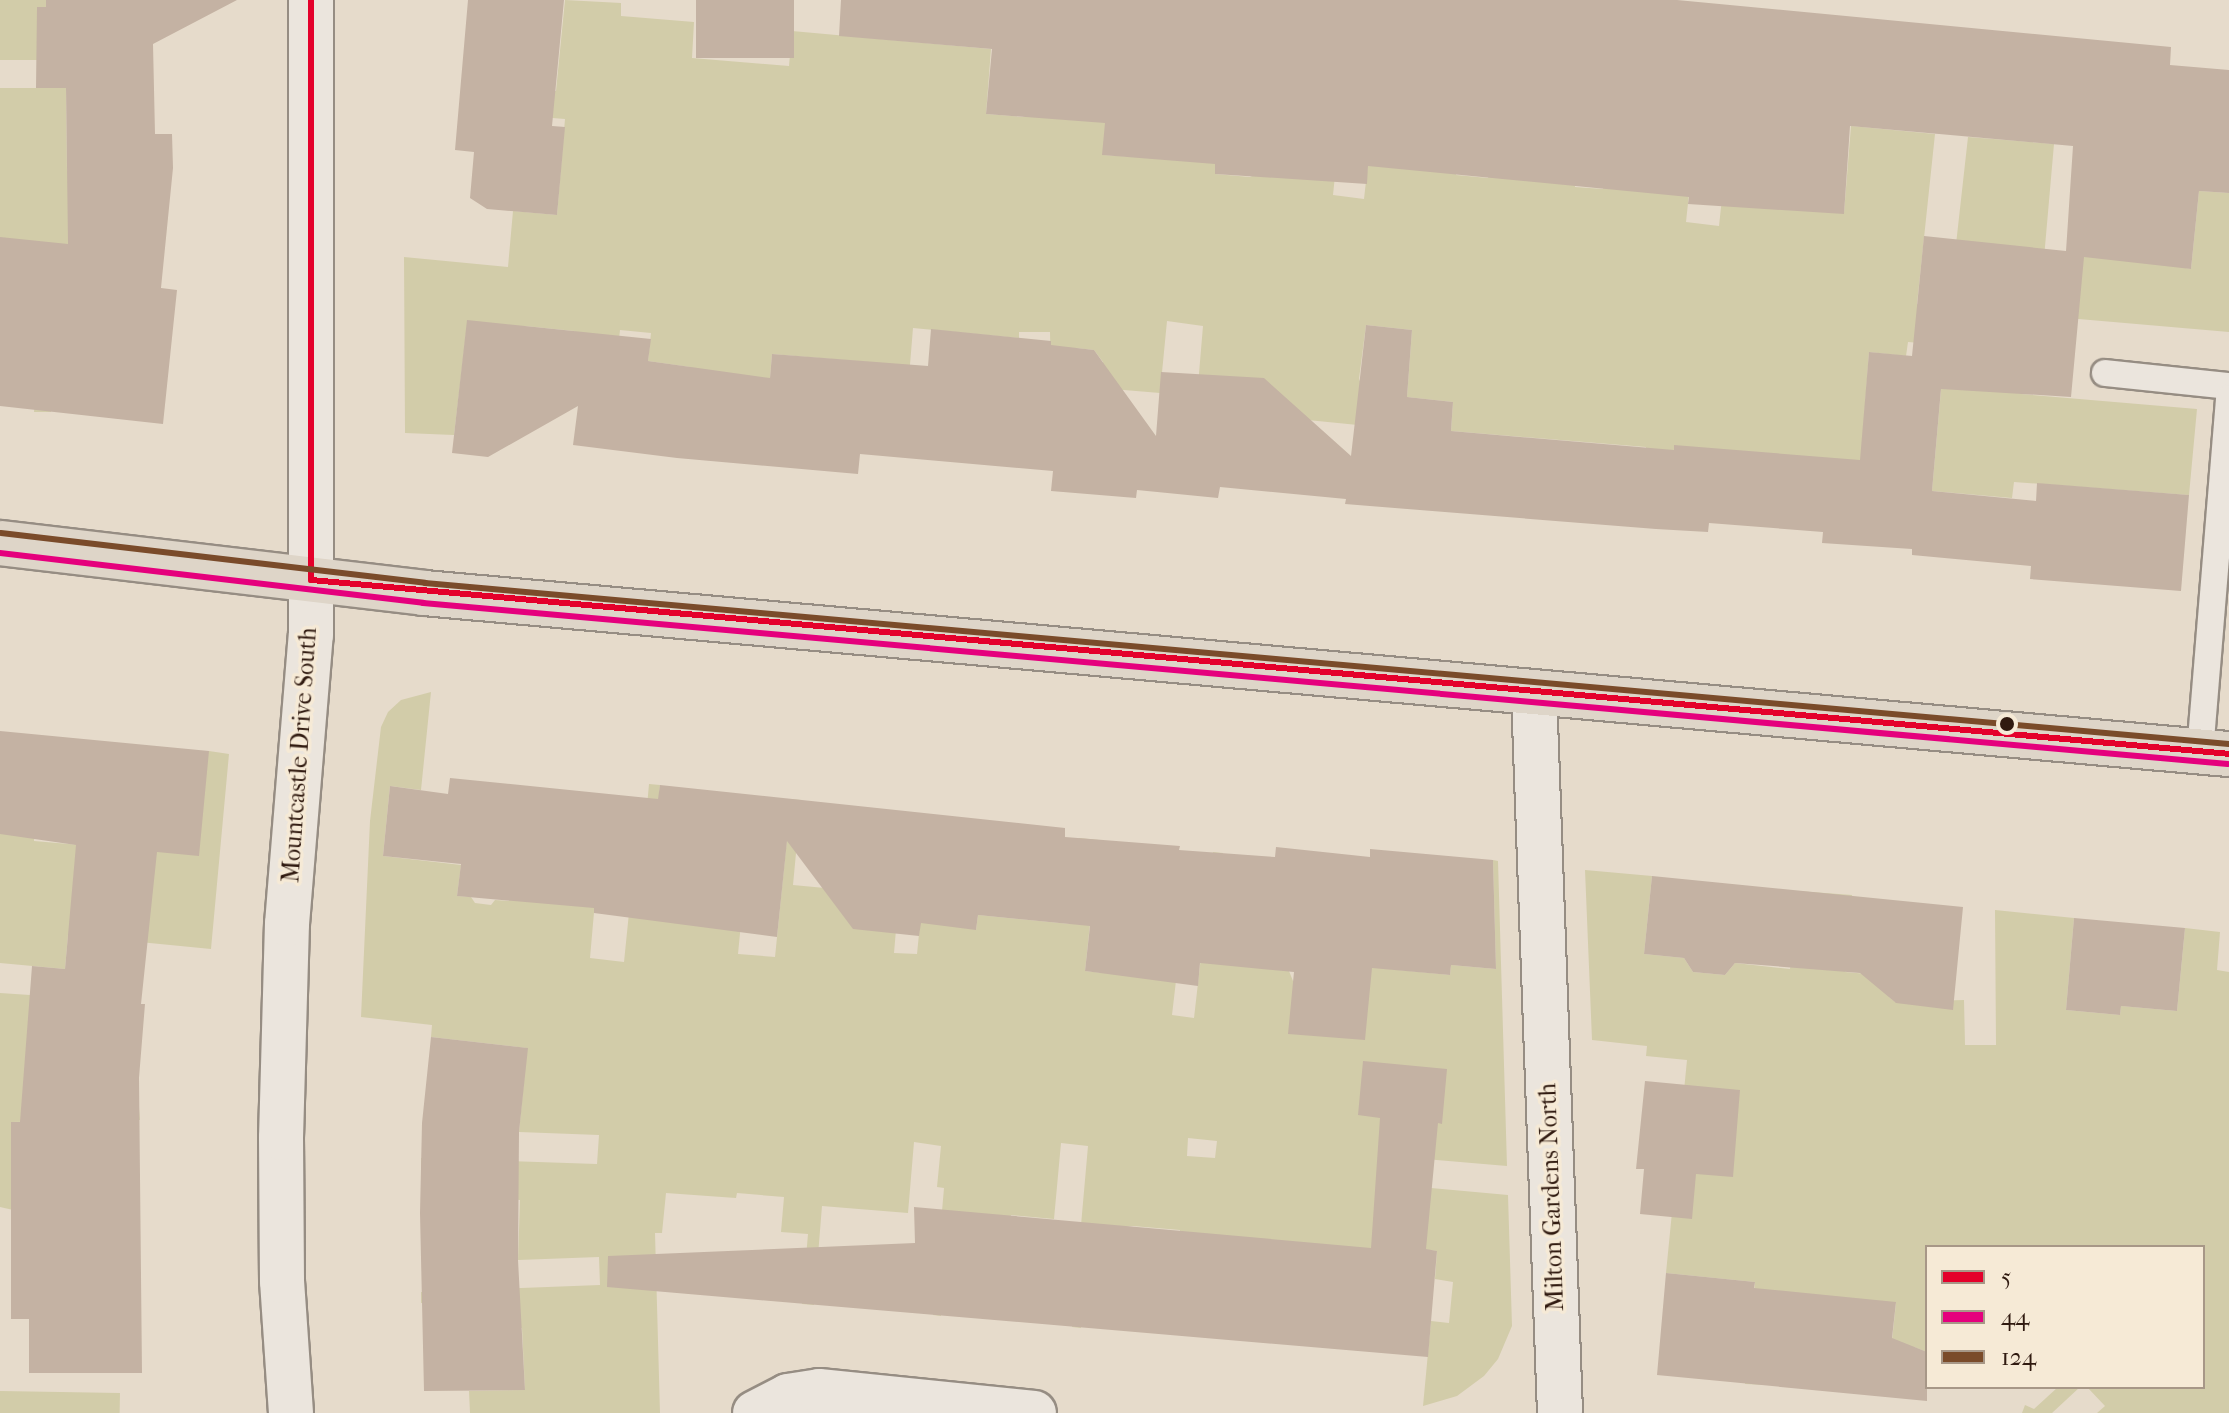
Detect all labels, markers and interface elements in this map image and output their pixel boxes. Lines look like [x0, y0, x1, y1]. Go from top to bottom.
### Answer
street label: Mountcastle Drive South [277, 626, 323, 884]
unlabelled marker [1999, 716, 2015, 732]
street label: Milton Gardens North [1534, 1082, 1570, 1312]
legend [1925, 1245, 2205, 1389]
text: 5 [2001, 1263, 2011, 1291]
text: 44 [2001, 1303, 2029, 1331]
text: 124 [2001, 1343, 2036, 1371]

